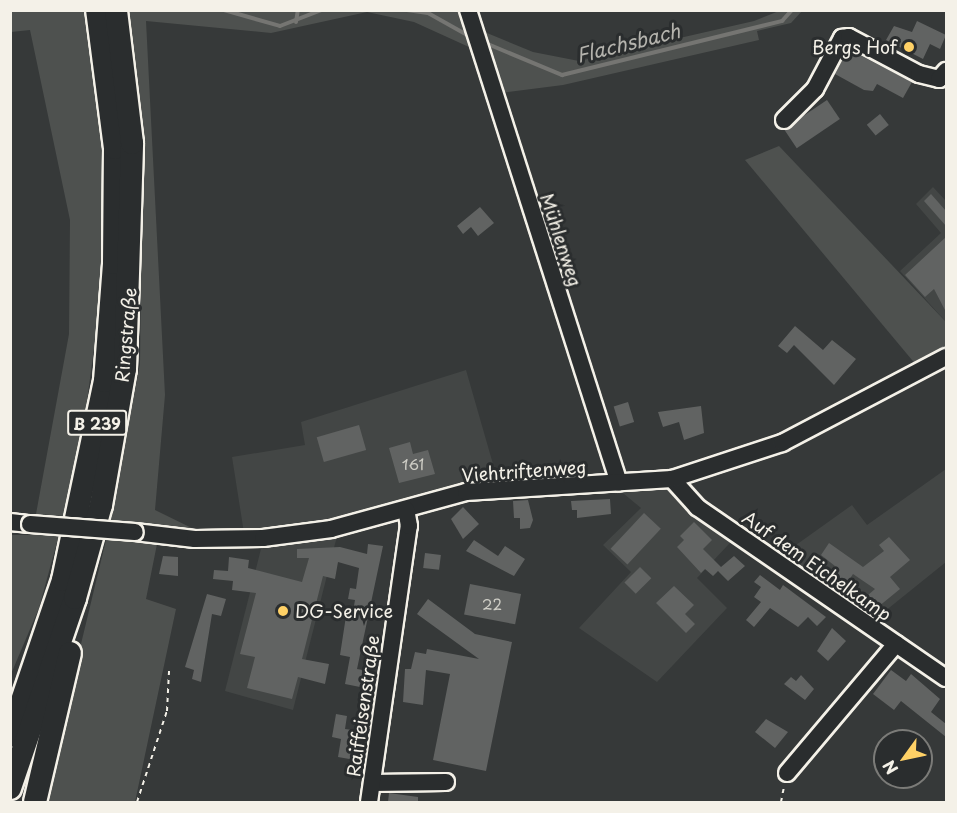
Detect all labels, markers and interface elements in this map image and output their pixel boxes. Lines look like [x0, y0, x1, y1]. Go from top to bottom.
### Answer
water label: Flachsbach [574, 18, 682, 68]
place label: Bergs Hof [812, 36, 897, 58]
marker: Bergs Hof [902, 40, 916, 54]
street label: Mühlenweg [536, 191, 586, 289]
street label: Ringstraße [111, 287, 141, 383]
road number: B 239 [67, 410, 127, 436]
house number: 161 [402, 455, 424, 473]
street label: Viehtriftenweg [461, 456, 587, 486]
street label: Auf dem Eichelkamp [737, 506, 897, 626]
house number: 22 [482, 595, 502, 613]
place label: DG-Service [295, 600, 393, 622]
marker: DG-Service [276, 604, 290, 618]
street label: Raiffeisenstraße [342, 634, 384, 778]
north arrow [873, 729, 933, 789]
text: N [876, 756, 903, 780]

